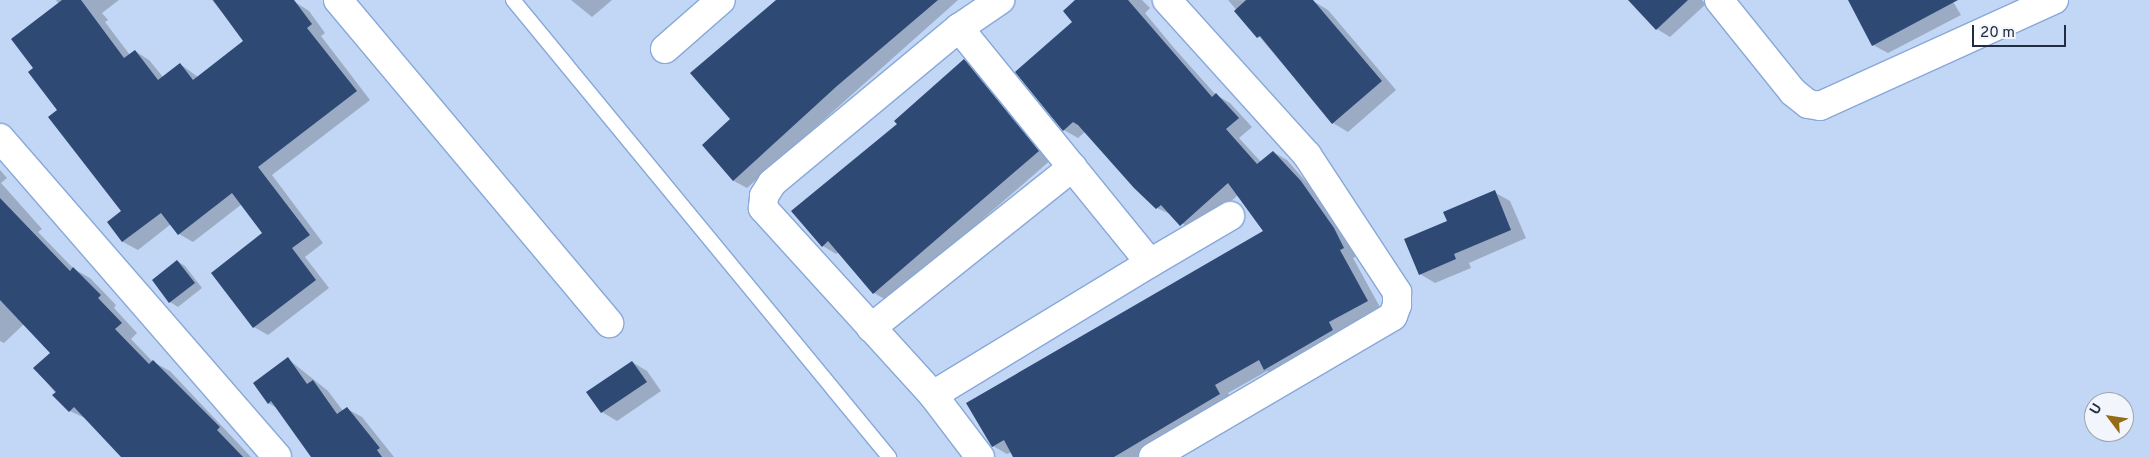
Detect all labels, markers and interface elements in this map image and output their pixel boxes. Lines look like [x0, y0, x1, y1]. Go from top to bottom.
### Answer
scale bar [1974, 15, 2068, 47]
text: 20 m [1980, 24, 2015, 43]
north arrow [2084, 392, 2134, 442]
text: U [2087, 401, 2106, 418]

